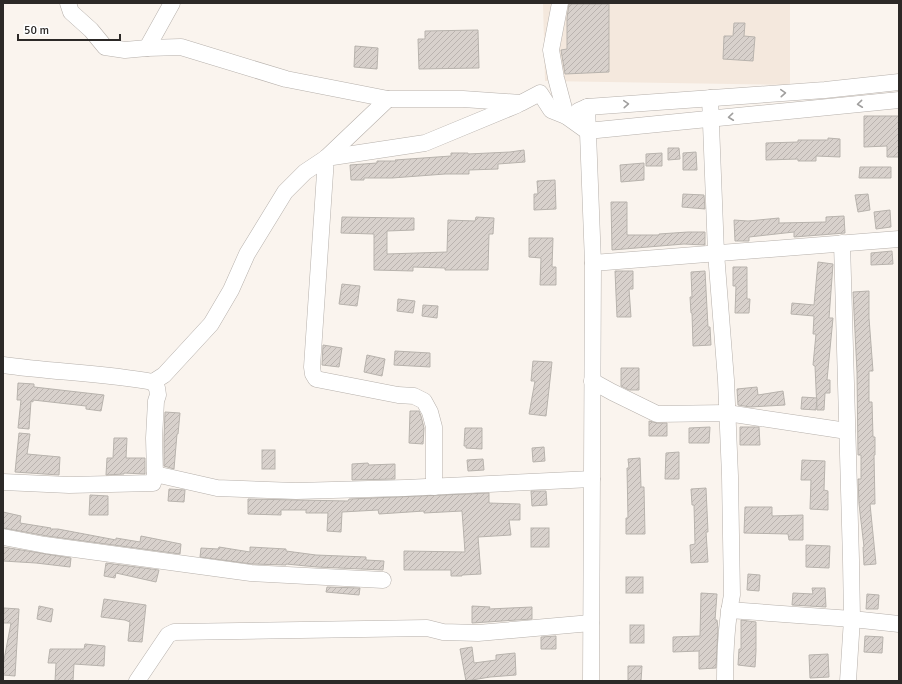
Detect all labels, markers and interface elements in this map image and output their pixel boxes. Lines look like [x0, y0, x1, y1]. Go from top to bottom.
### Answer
scale bar [18, 16, 120, 42]
text: 50 m [24, 23, 49, 38]
one-way arrow [780, 88, 786, 97]
one-way arrow [857, 99, 863, 108]
one-way arrow [623, 100, 629, 109]
one-way arrow [728, 112, 734, 121]

